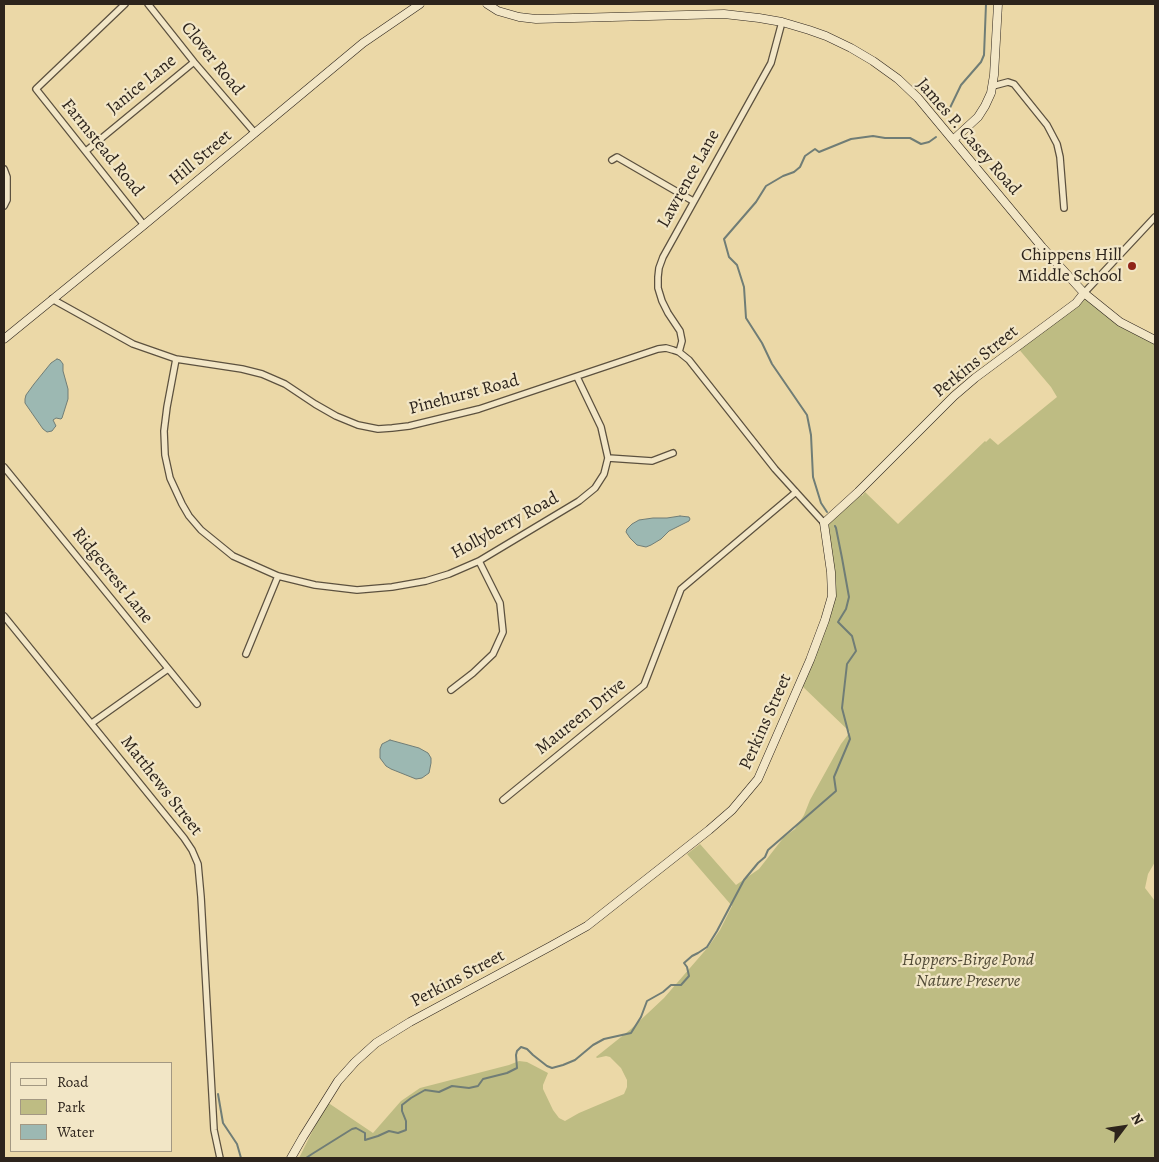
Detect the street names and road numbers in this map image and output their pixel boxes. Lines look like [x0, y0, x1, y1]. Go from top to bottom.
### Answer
street label: Clover Road [176, 18, 248, 100]
street label: Janice Lane [103, 50, 181, 120]
street label: James P. Casey Road [911, 74, 1025, 200]
street label: Farmstead Road [56, 95, 148, 201]
street label: Hill Street [165, 126, 237, 190]
street label: Lawrence Lane [653, 126, 725, 232]
street label: Perkins Street [929, 321, 1023, 403]
street label: Pinehurst Road [407, 370, 521, 420]
street label: Hollyberry Road [448, 488, 562, 564]
street label: Ridgecrest Lane [67, 524, 157, 628]
street label: Perkins Street [735, 671, 797, 773]
street label: Maureen Drive [532, 674, 630, 760]
street label: Matthews Street [115, 732, 207, 840]
street label: Perkins Street [407, 945, 509, 1013]

